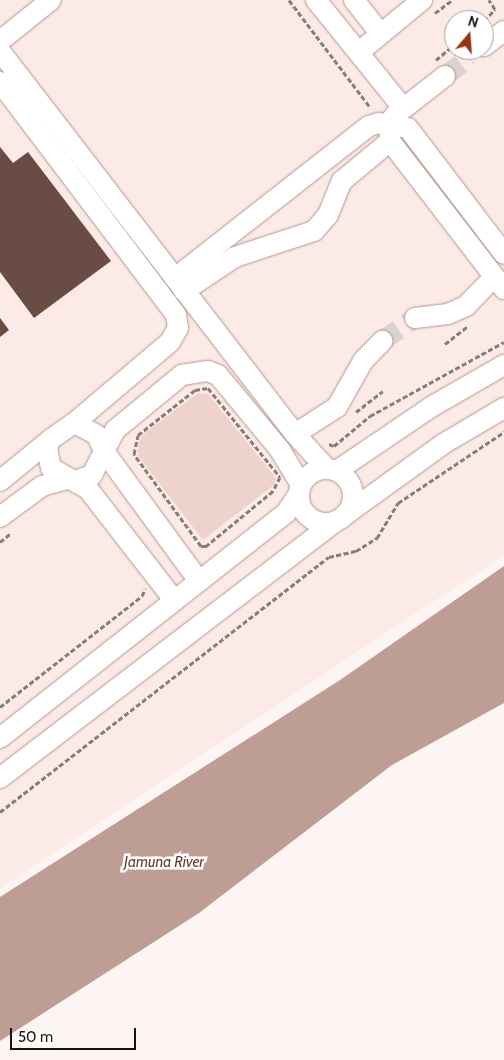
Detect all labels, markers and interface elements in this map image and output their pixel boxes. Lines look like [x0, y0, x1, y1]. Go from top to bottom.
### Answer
north arrow [444, 10, 494, 60]
text: N [466, 12, 481, 32]
water label: Jamuna River [124, 854, 204, 872]
scale bar [12, 1018, 139, 1050]
text: 50 m [18, 1028, 53, 1046]

